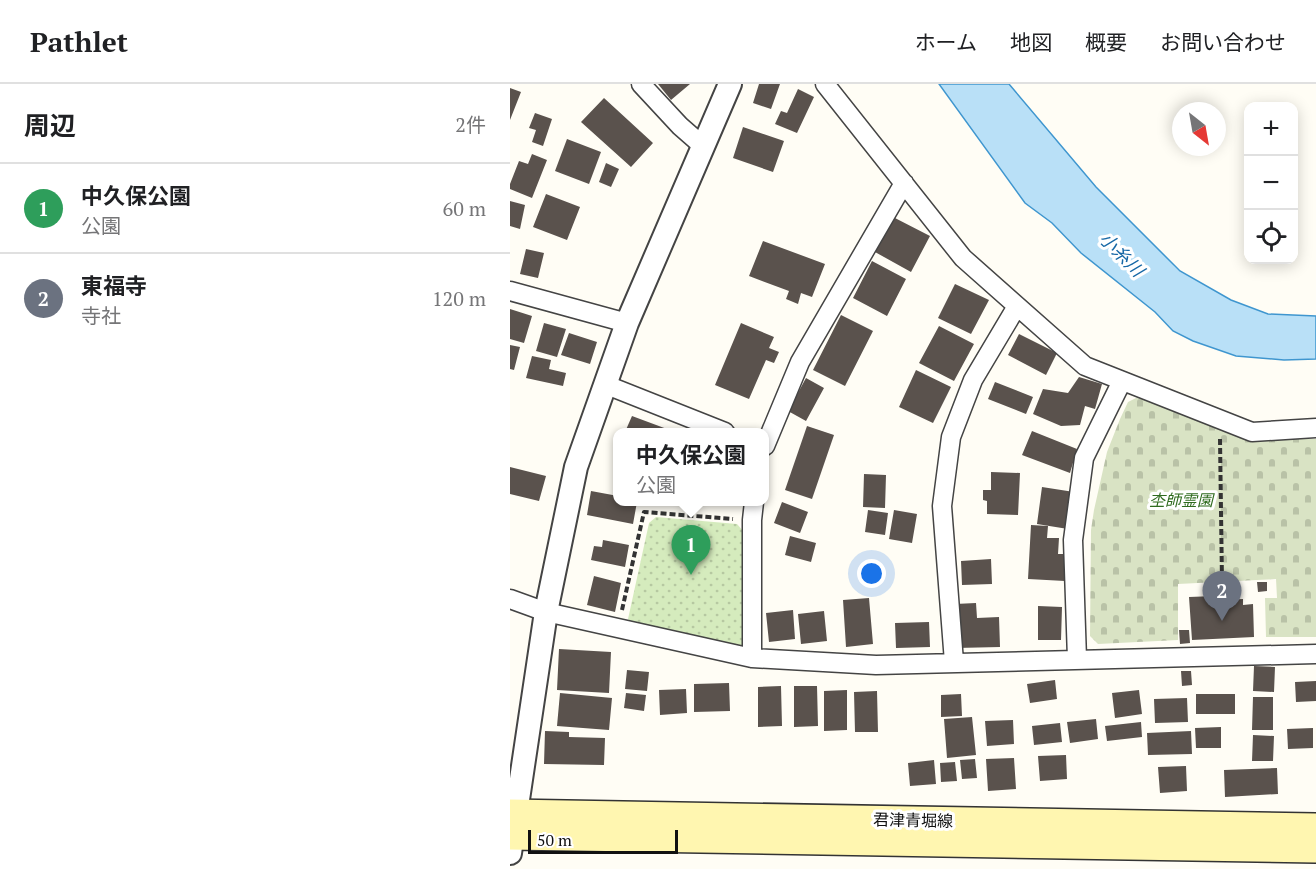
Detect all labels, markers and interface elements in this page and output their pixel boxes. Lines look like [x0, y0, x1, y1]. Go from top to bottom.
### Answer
text: Pathlet [30, 23, 128, 60]
text: ホーム [915, 28, 977, 56]
text: 地図 [1010, 28, 1052, 56]
text: 概要 [1085, 28, 1127, 56]
text: お問い合わせ [1160, 28, 1286, 56]
north arrow [1172, 102, 1226, 156]
map controls [1244, 102, 1298, 264]
button: + [1244, 102, 1298, 156]
text: 周辺 [24, 108, 76, 142]
text: 2件 [455, 111, 486, 138]
button: − [1244, 156, 1298, 210]
text: 中久保公園 [81, 181, 191, 210]
text: 1 [38, 195, 49, 222]
text: 60 m [443, 195, 486, 222]
button: locate [1244, 210, 1298, 264]
text: 公園 [81, 212, 121, 239]
water label: 小糸川 [1094, 226, 1151, 283]
text: 東福寺 [81, 271, 147, 300]
text: 2 [38, 285, 49, 312]
text: 120 m [432, 285, 486, 312]
text: 寺社 [81, 302, 121, 329]
popup [613, 428, 769, 506]
text: 中久保公園 [636, 440, 746, 469]
text: 公園 [636, 471, 676, 498]
park label: 杢師霊園 [1149, 489, 1215, 511]
pin: 1 [672, 526, 711, 575]
your location [857, 559, 886, 588]
pin: 2 [1202, 572, 1242, 621]
street label: 君津青堀線 [873, 808, 953, 832]
scale bar [528, 827, 678, 854]
text: 50 m [537, 829, 572, 851]

